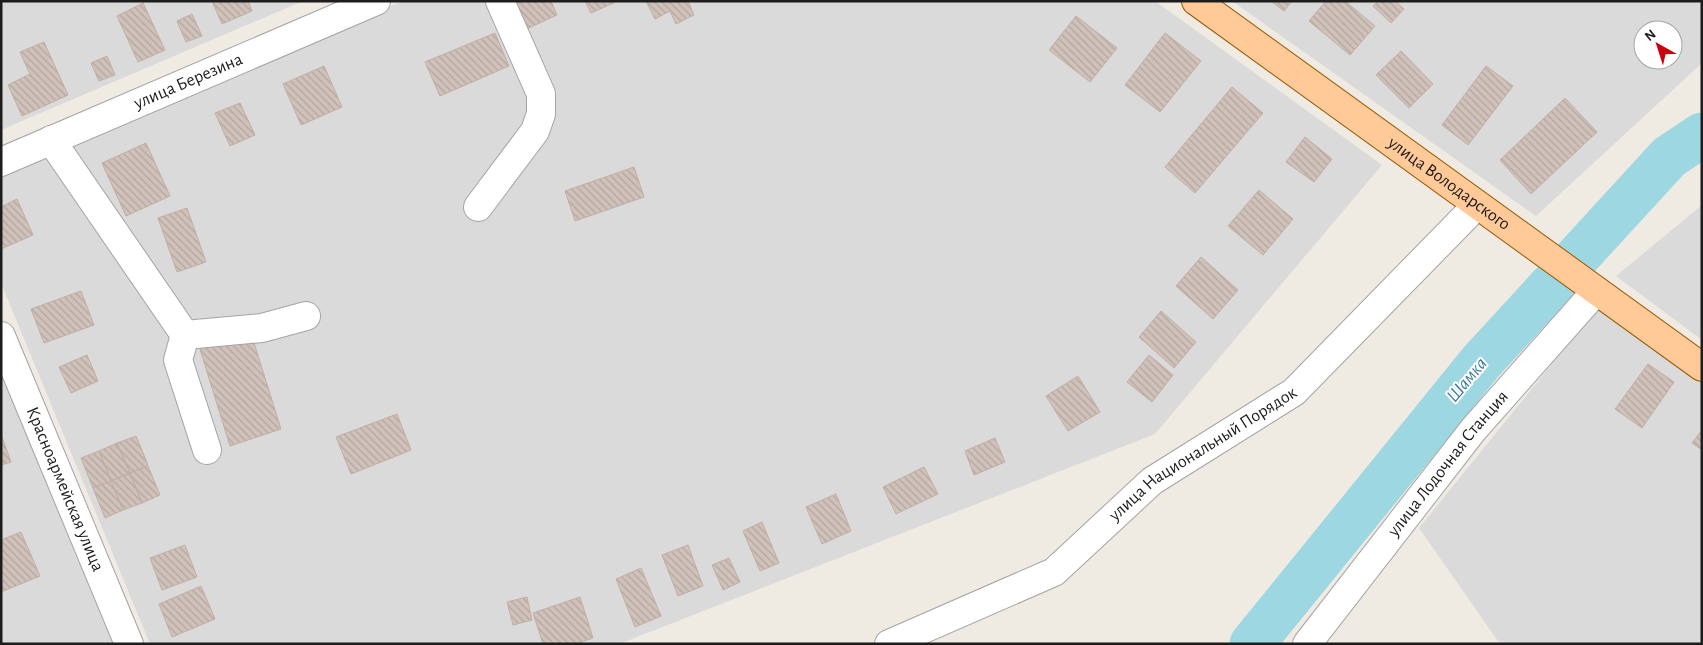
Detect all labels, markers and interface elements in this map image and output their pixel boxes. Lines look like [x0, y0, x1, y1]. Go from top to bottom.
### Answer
north arrow [1633, 20, 1683, 70]
text: N [1642, 27, 1659, 44]
street label: улица Березина [131, 50, 245, 113]
street label: улица Володарского [1384, 133, 1513, 234]
water label: Шамка [1443, 354, 1491, 406]
street label: улица Национальный Порядок [1105, 383, 1301, 525]
street label: улица Лодочная Станция [1384, 388, 1512, 541]
street label: Красноармейская улица [23, 404, 107, 574]

